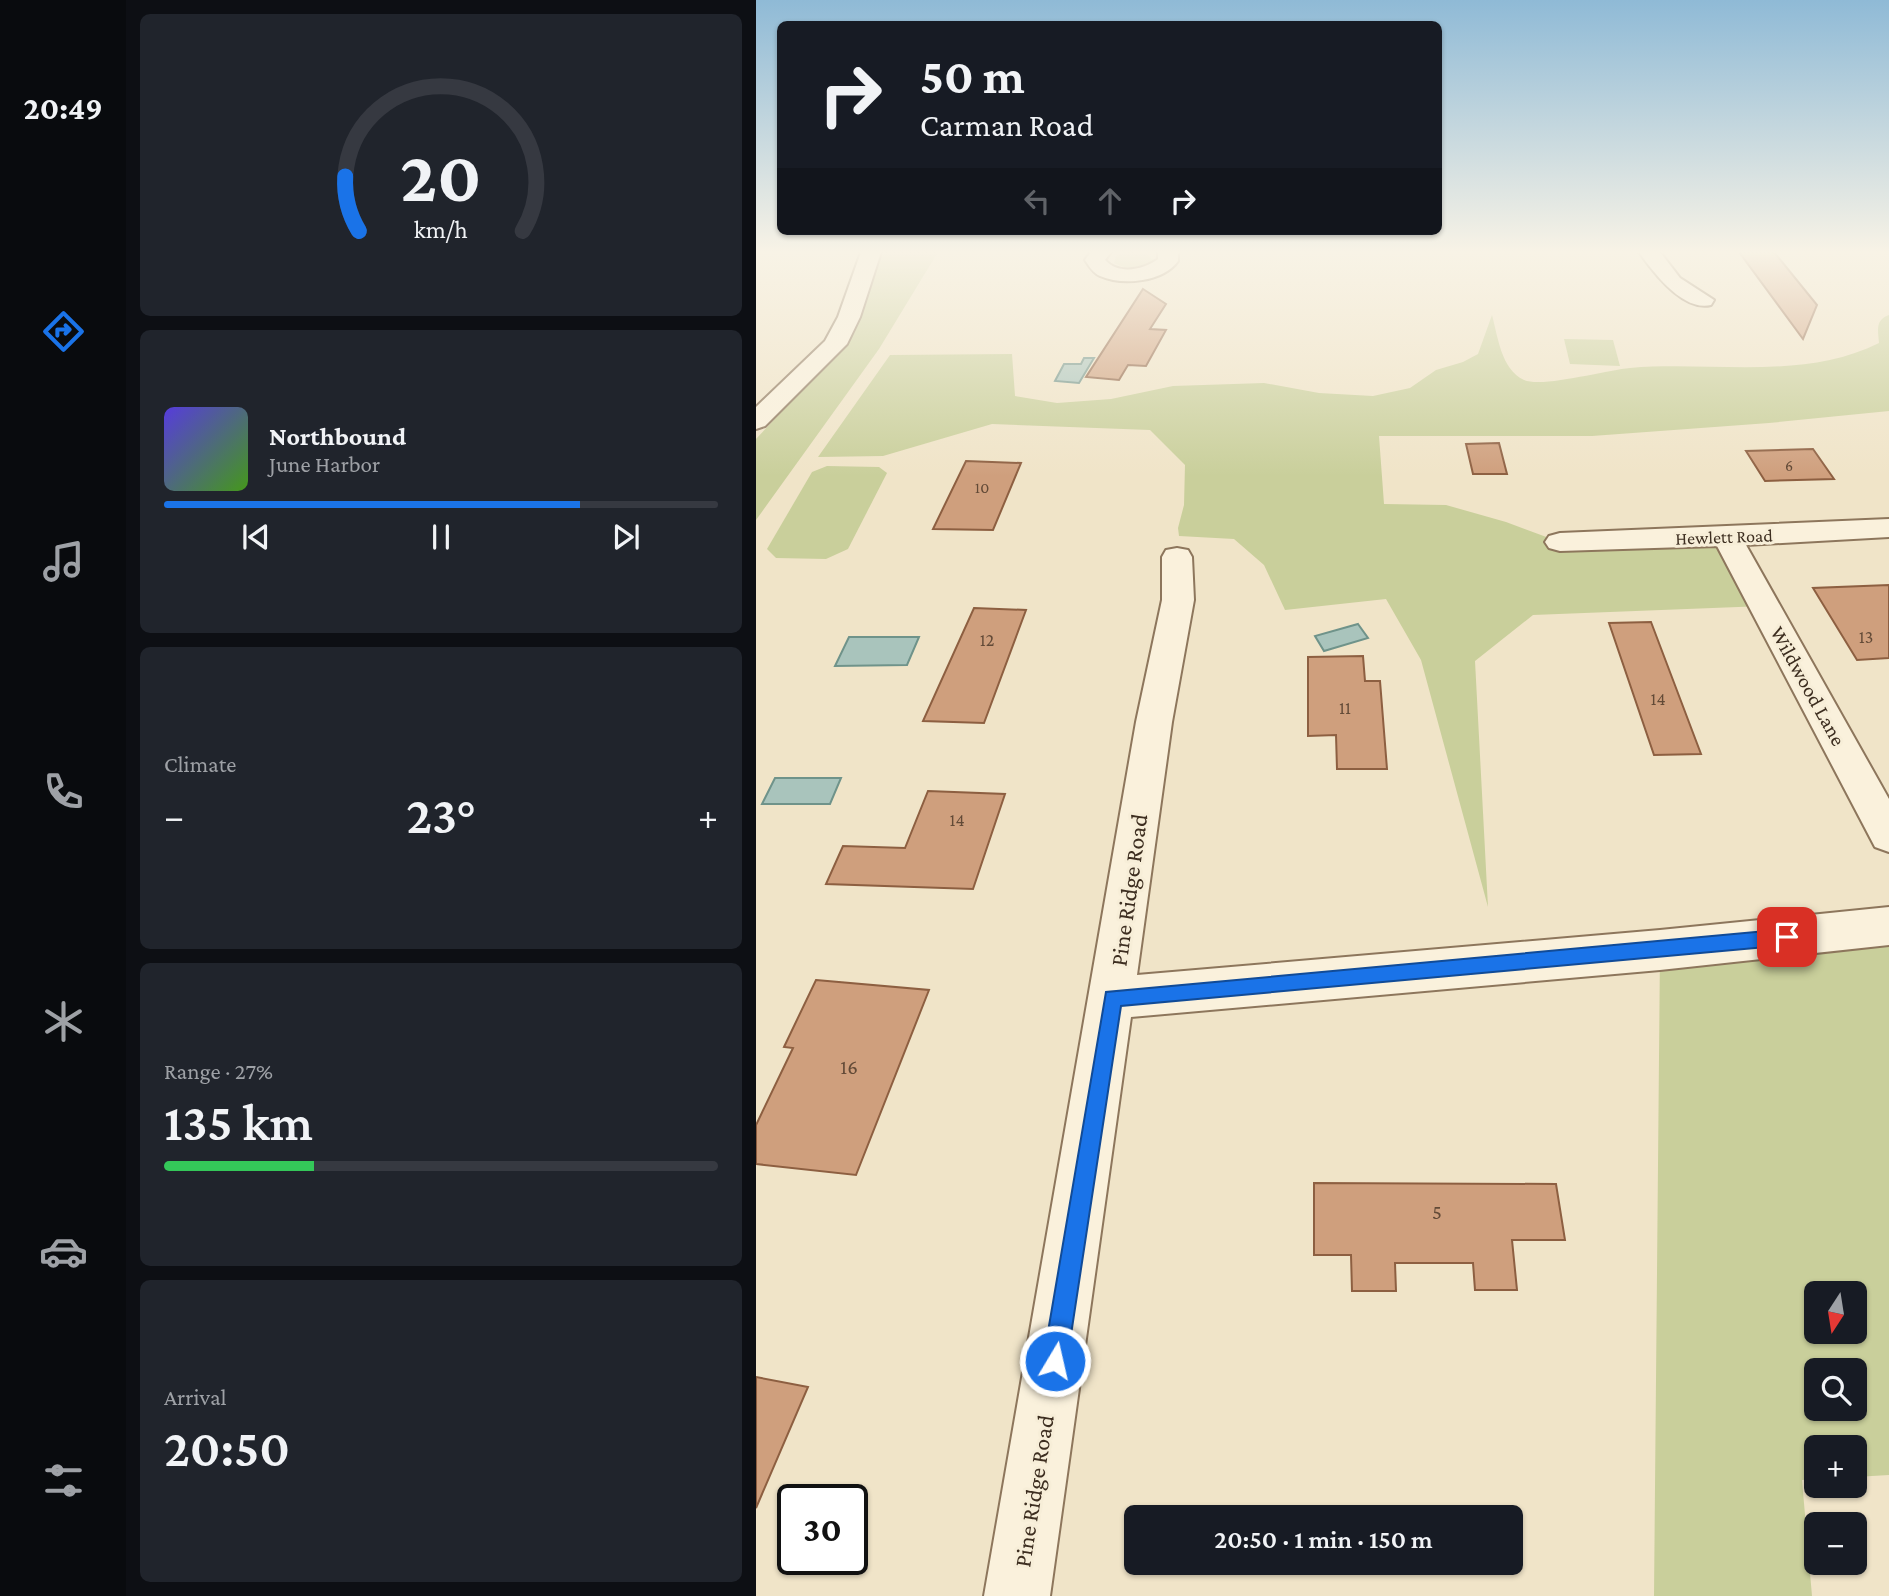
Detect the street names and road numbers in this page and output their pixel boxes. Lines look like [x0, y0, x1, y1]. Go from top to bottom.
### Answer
street label: Hewlett Road [1675, 525, 1774, 549]
street label: Wildwood Lane [1765, 622, 1851, 750]
street label: Pine Ridge Road [1104, 812, 1153, 968]
street label: Pine Ridge Road [1008, 1413, 1059, 1569]

